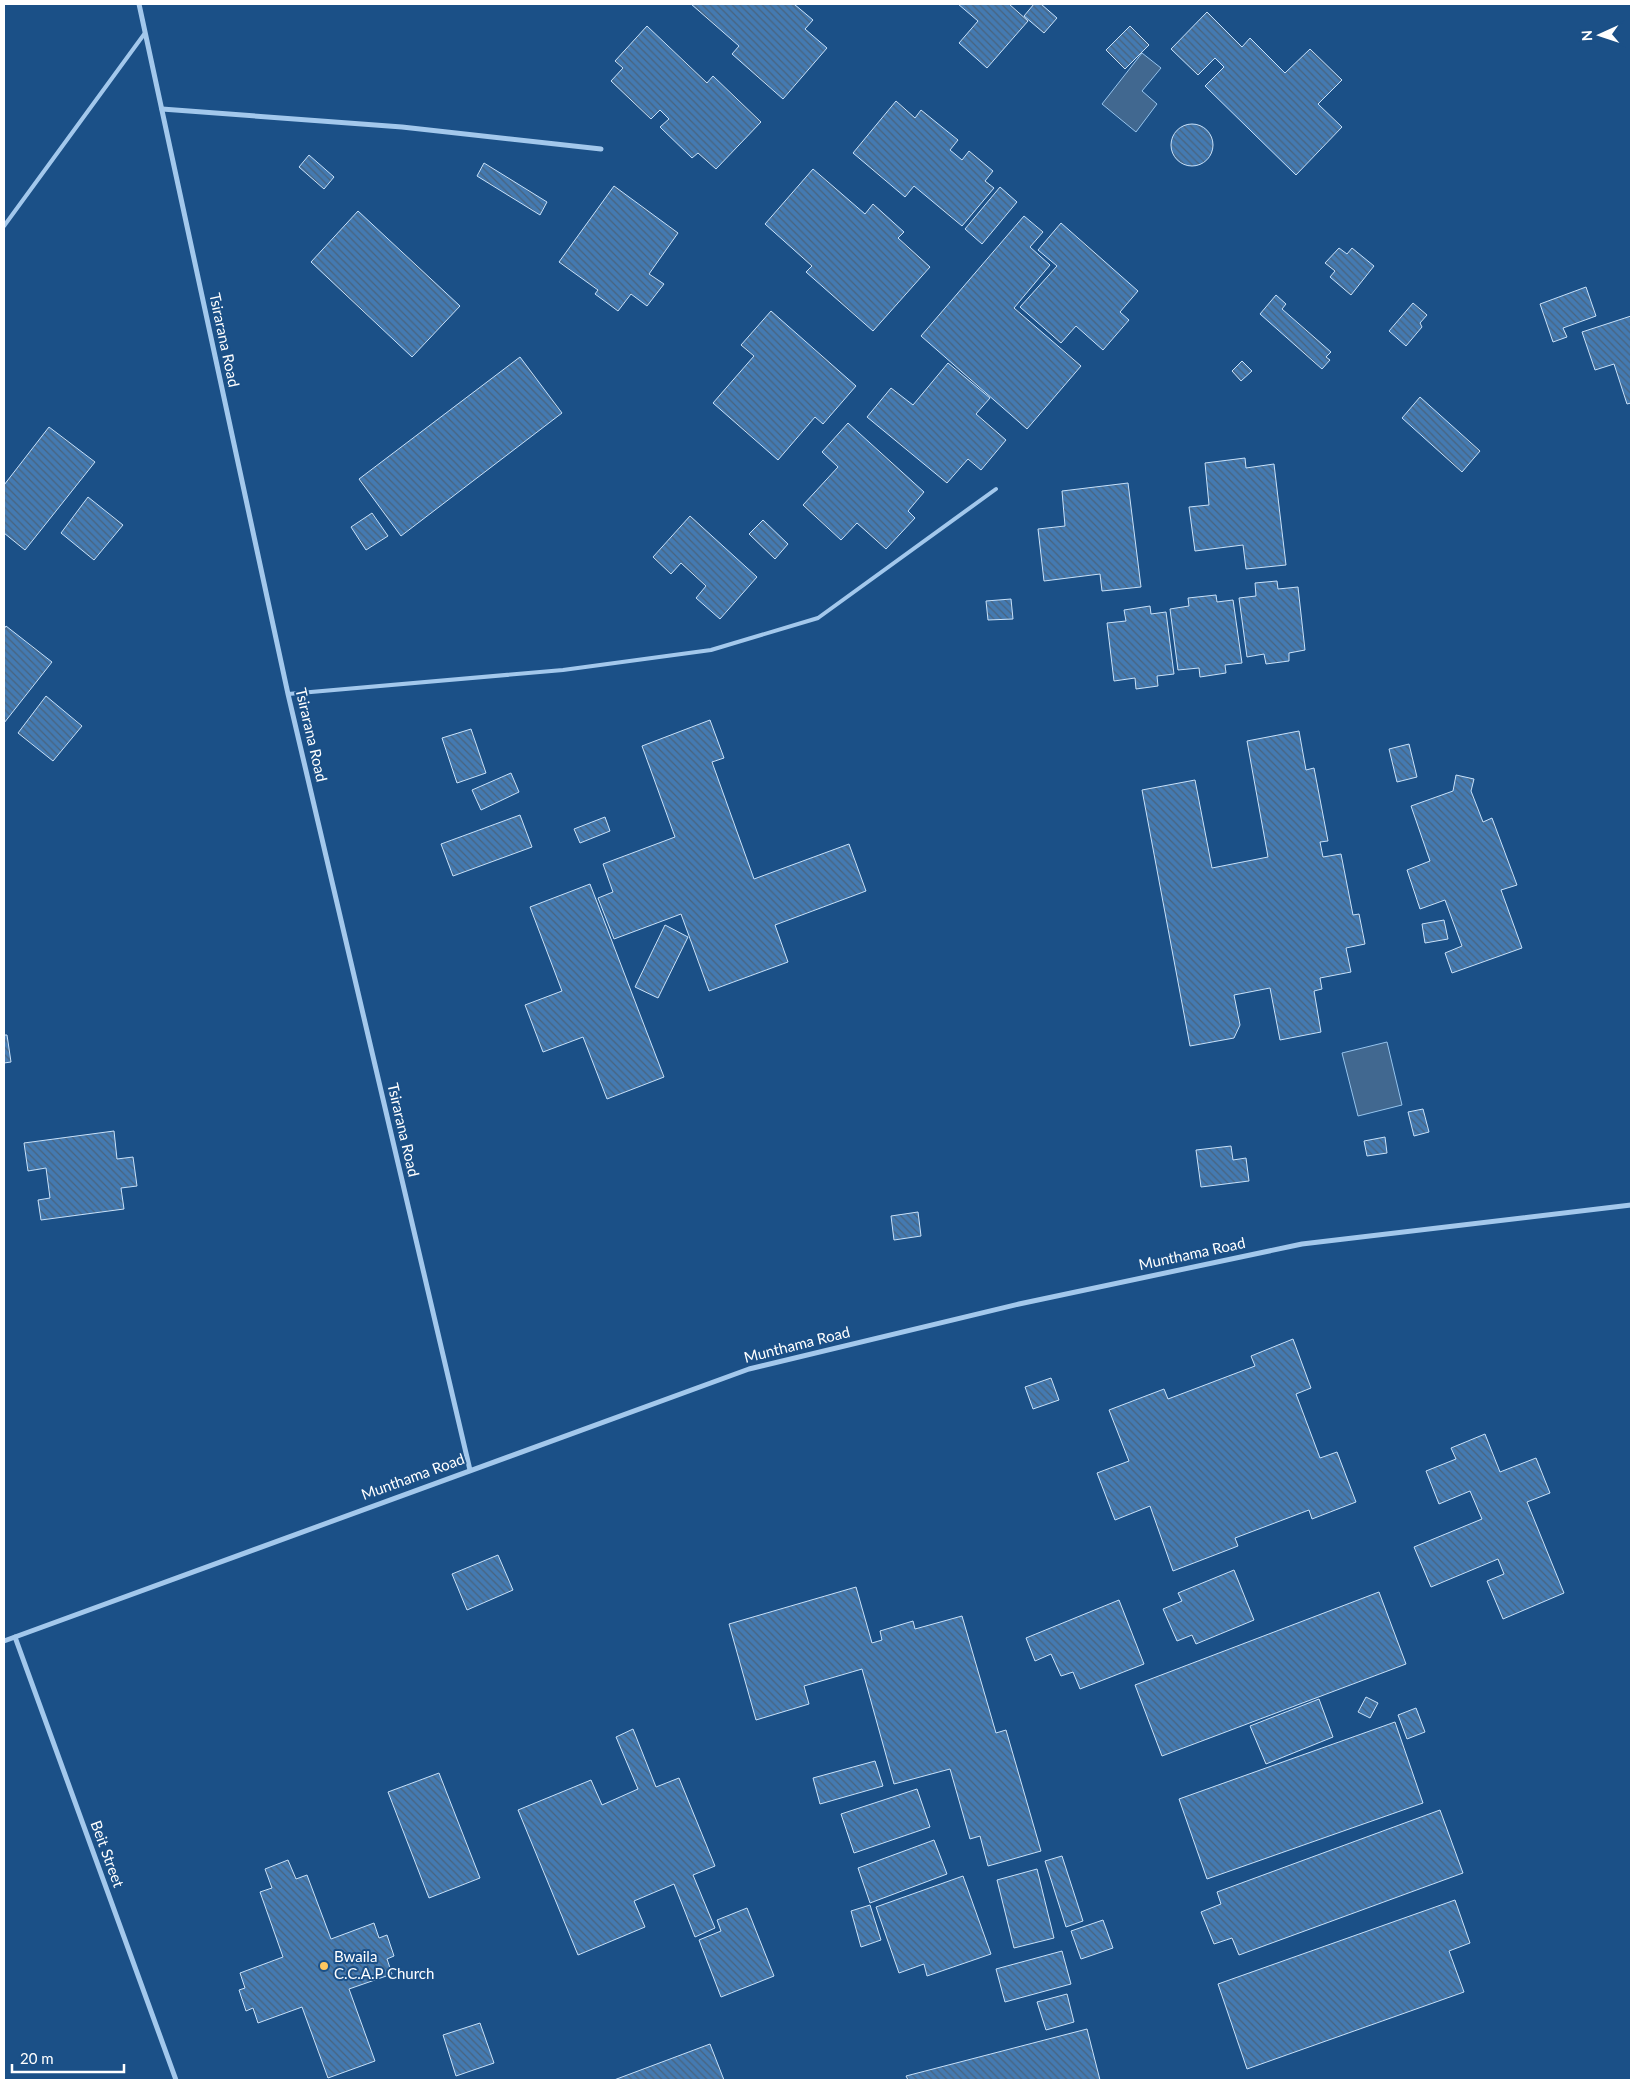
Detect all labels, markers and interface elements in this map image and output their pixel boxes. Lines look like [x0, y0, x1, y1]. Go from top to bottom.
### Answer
north arrow [1575, 10, 1625, 60]
text: N [1578, 30, 1595, 42]
street label: Tsirarana Road [206, 291, 244, 388]
street label: Tsirarana Road [292, 686, 332, 783]
street label: Tsirarana Road [384, 1081, 424, 1178]
street label: Munthama Road [1137, 1233, 1247, 1273]
street label: Munthama Road [742, 1322, 852, 1366]
street label: Munthama Road [359, 1449, 467, 1503]
street label: Beit Street [88, 1818, 129, 1890]
place label: Bwaila C.C.A.P Church [334, 1947, 434, 1982]
marker: Bwaila C.C.A.P Church [318, 1960, 330, 1972]
scale bar [12, 2042, 125, 2074]
text: 20 m [20, 2049, 54, 2067]

